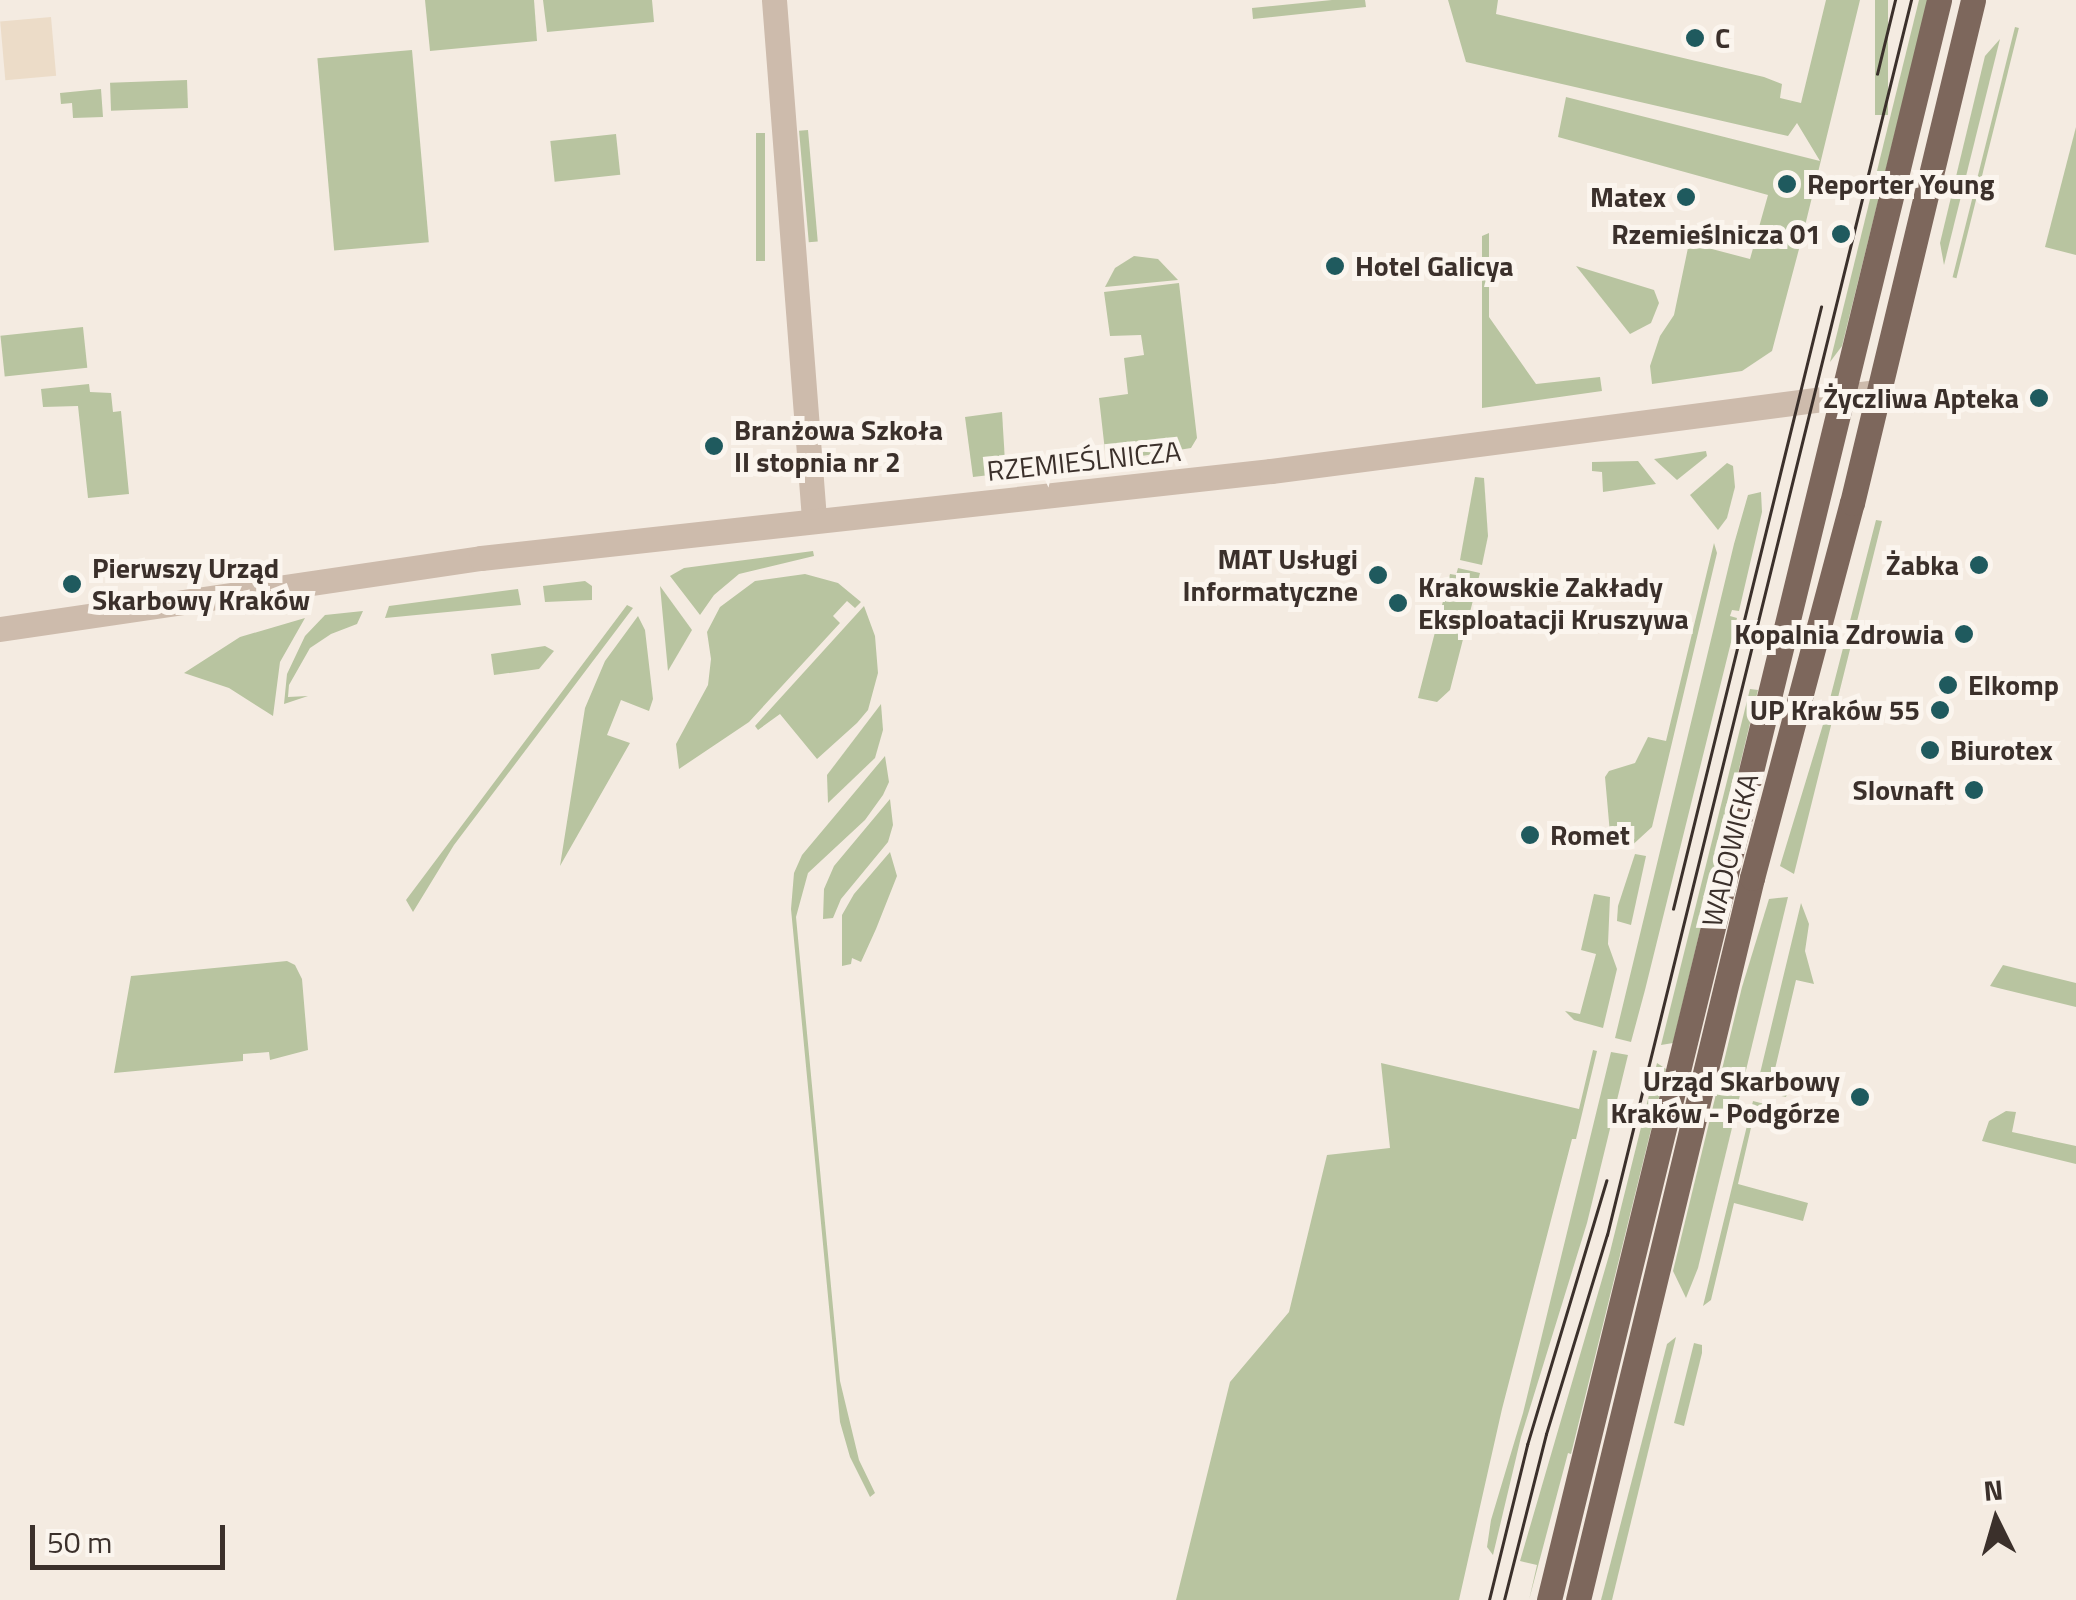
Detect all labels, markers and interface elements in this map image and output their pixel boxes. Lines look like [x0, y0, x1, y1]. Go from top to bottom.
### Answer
place label: C [1715, 21, 1730, 55]
marker: C [1684, 27, 1706, 49]
place label: Reporter Young [1807, 167, 1994, 201]
marker: Reporter Young [1776, 173, 1798, 195]
place label: Matex [1590, 180, 1666, 214]
marker: Matex [1675, 186, 1697, 208]
place label: Rzemieślnicza 01 [1611, 217, 1821, 251]
marker: Rzemieślnicza 01 [1830, 223, 1852, 245]
place label: Hotel Galicya [1355, 249, 1514, 283]
marker: Hotel Galicya [1324, 255, 1346, 277]
place label: Życzliwa Apteka [1823, 381, 2019, 415]
marker: Życzliwa Apteka [2028, 387, 2050, 409]
place label: Branżowa Szkoła II stopnia nr 2 [734, 413, 943, 479]
street label: RZEMIEŚLNICZA [985, 434, 1183, 488]
marker: Branżowa Szkoła II stopnia nr 2 [703, 435, 725, 457]
place label: MAT Usługi Informatyczne [1183, 542, 1358, 608]
place label: Żabka [1886, 548, 1959, 582]
place label: Pierwszy Urząd Skarbowy Kraków [92, 551, 310, 617]
marker: Żabka [1968, 554, 1990, 576]
marker: MAT Usługi Informatyczne [1367, 564, 1389, 586]
place label: Krakowskie Zakłady Eksploatacji Kruszywa [1418, 570, 1689, 636]
marker: Pierwszy Urząd Skarbowy Kraków [61, 573, 83, 595]
marker: Krakowskie Zakłady Eksploatacji Kruszywa [1387, 592, 1409, 614]
place label: Kopalnia Zdrowia [1734, 617, 1944, 651]
marker: Kopalnia Zdrowia [1953, 623, 1975, 645]
place label: Elkomp [1968, 668, 2059, 702]
marker: Elkomp [1937, 674, 1959, 696]
place label: UP Kraków 55 [1750, 693, 1920, 727]
marker: UP Kraków 55 [1929, 699, 1951, 721]
place label: Biurotex [1950, 733, 2053, 767]
marker: Biurotex [1919, 739, 1941, 761]
street label: WADOWICKA [1695, 770, 1765, 930]
place label: Slovnaft [1853, 773, 1954, 807]
marker: Slovnaft [1963, 779, 1985, 801]
place label: Romet [1550, 818, 1630, 852]
marker: Romet [1519, 824, 1541, 846]
place label: Urząd Skarbowy Kraków - Podgórze [1610, 1064, 1840, 1130]
marker: Urząd Skarbowy Kraków - Podgórze [1849, 1086, 1871, 1108]
text: N [1982, 1467, 2005, 1512]
north arrow [1946, 1470, 2046, 1570]
scale bar [35, 1505, 230, 1567]
text: 50 m [47, 1519, 112, 1565]

